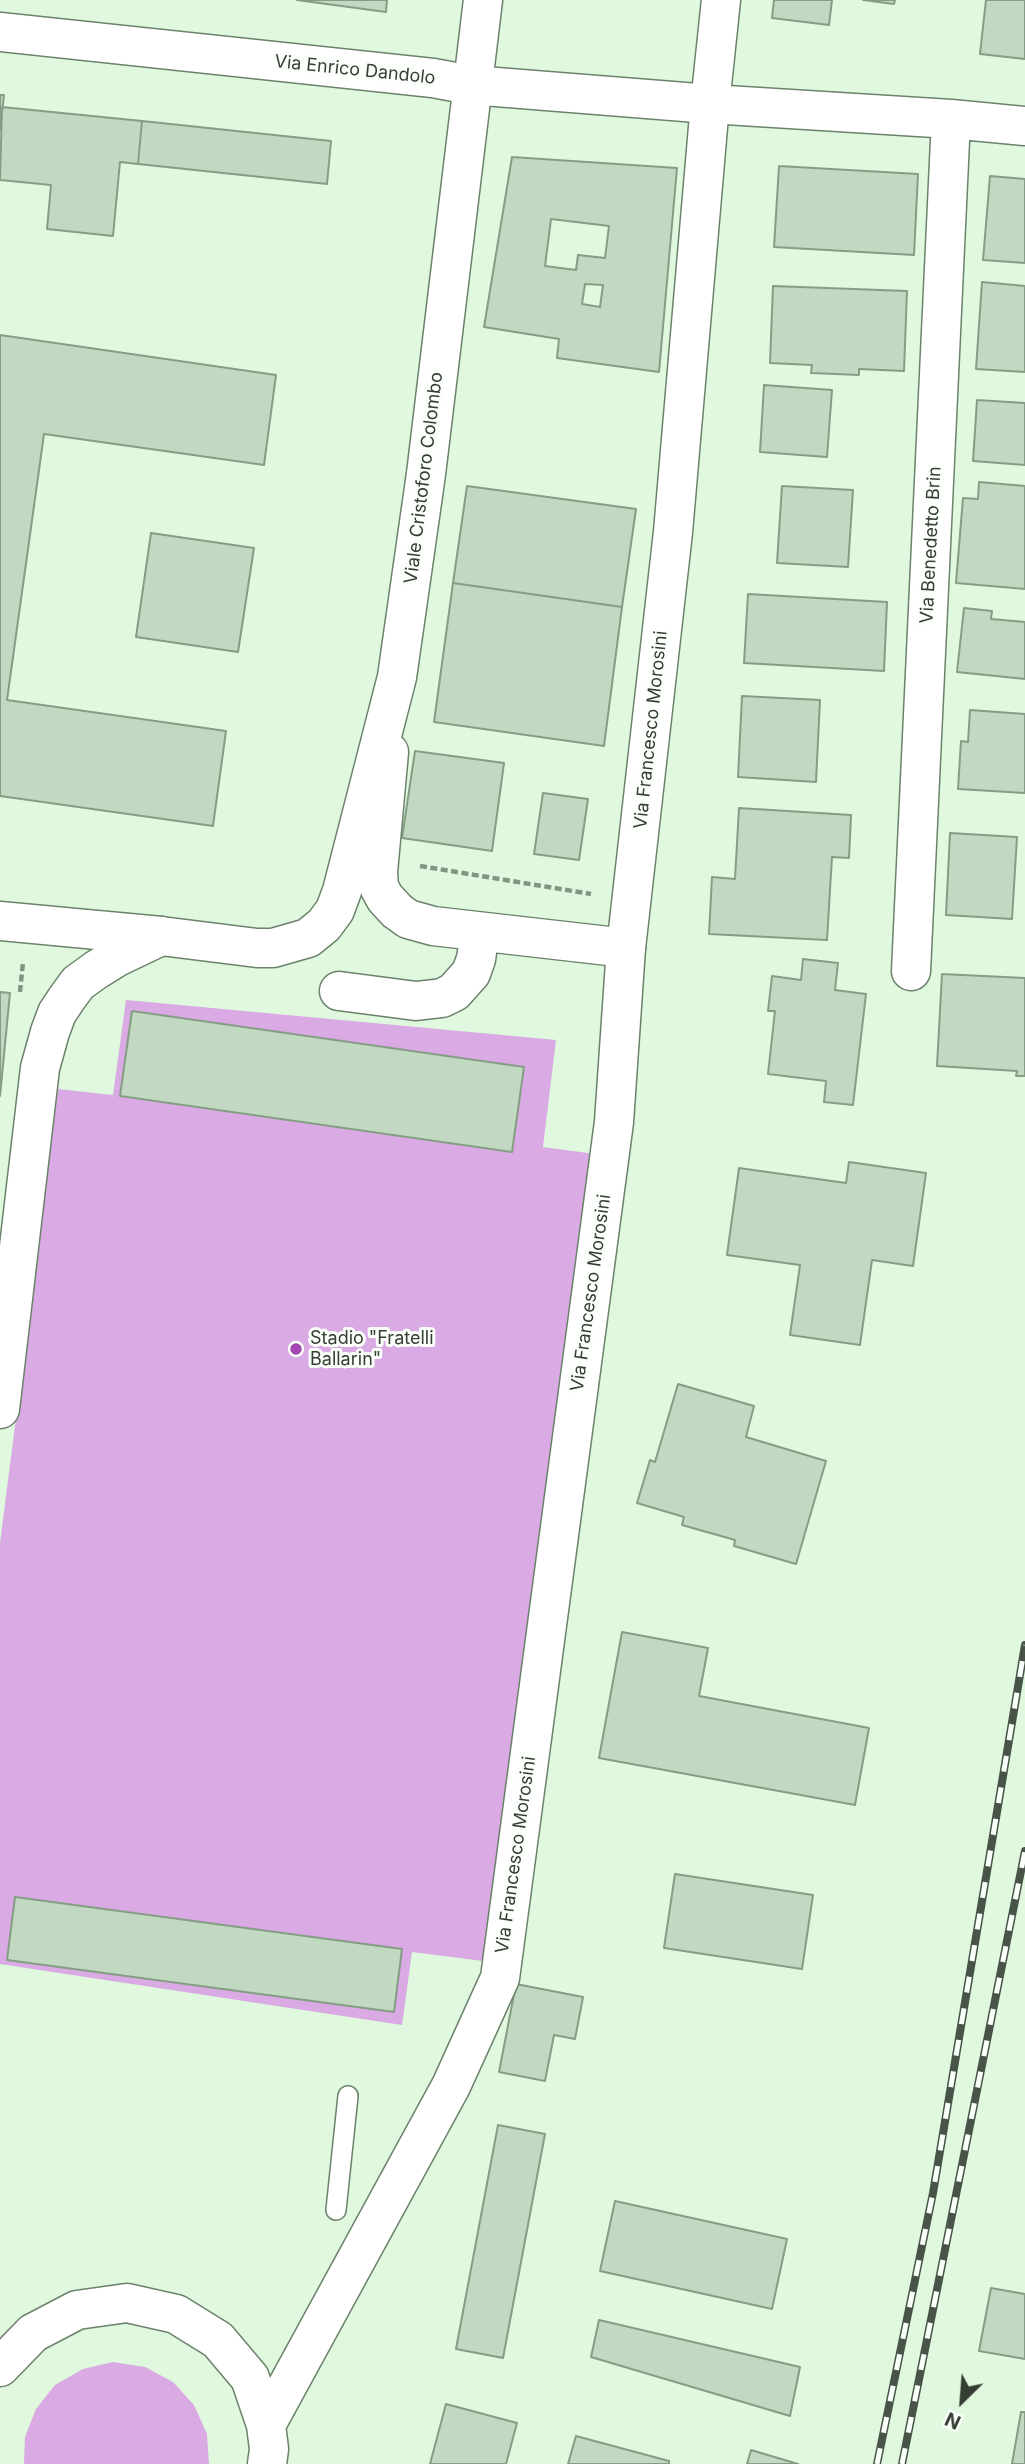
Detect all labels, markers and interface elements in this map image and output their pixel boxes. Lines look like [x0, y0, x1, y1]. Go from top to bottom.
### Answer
street label: Via Enrico Dandolo [273, 51, 437, 89]
street label: Viale Cristoforo Colombo [400, 371, 448, 585]
street label: Via Benedetto Brin [916, 466, 946, 624]
street label: Via Francesco Morosini [630, 630, 672, 830]
street label: Via Francesco Morosini [566, 1193, 616, 1393]
place label: Stadio "Fratelli Ballarin" [310, 1328, 434, 1370]
marker: Stadio "Fratelli Ballarin" [288, 1341, 304, 1357]
street label: Via Francesco Morosini [491, 1755, 541, 1955]
north arrow [927, 2366, 997, 2436]
text: N [941, 2407, 964, 2434]

